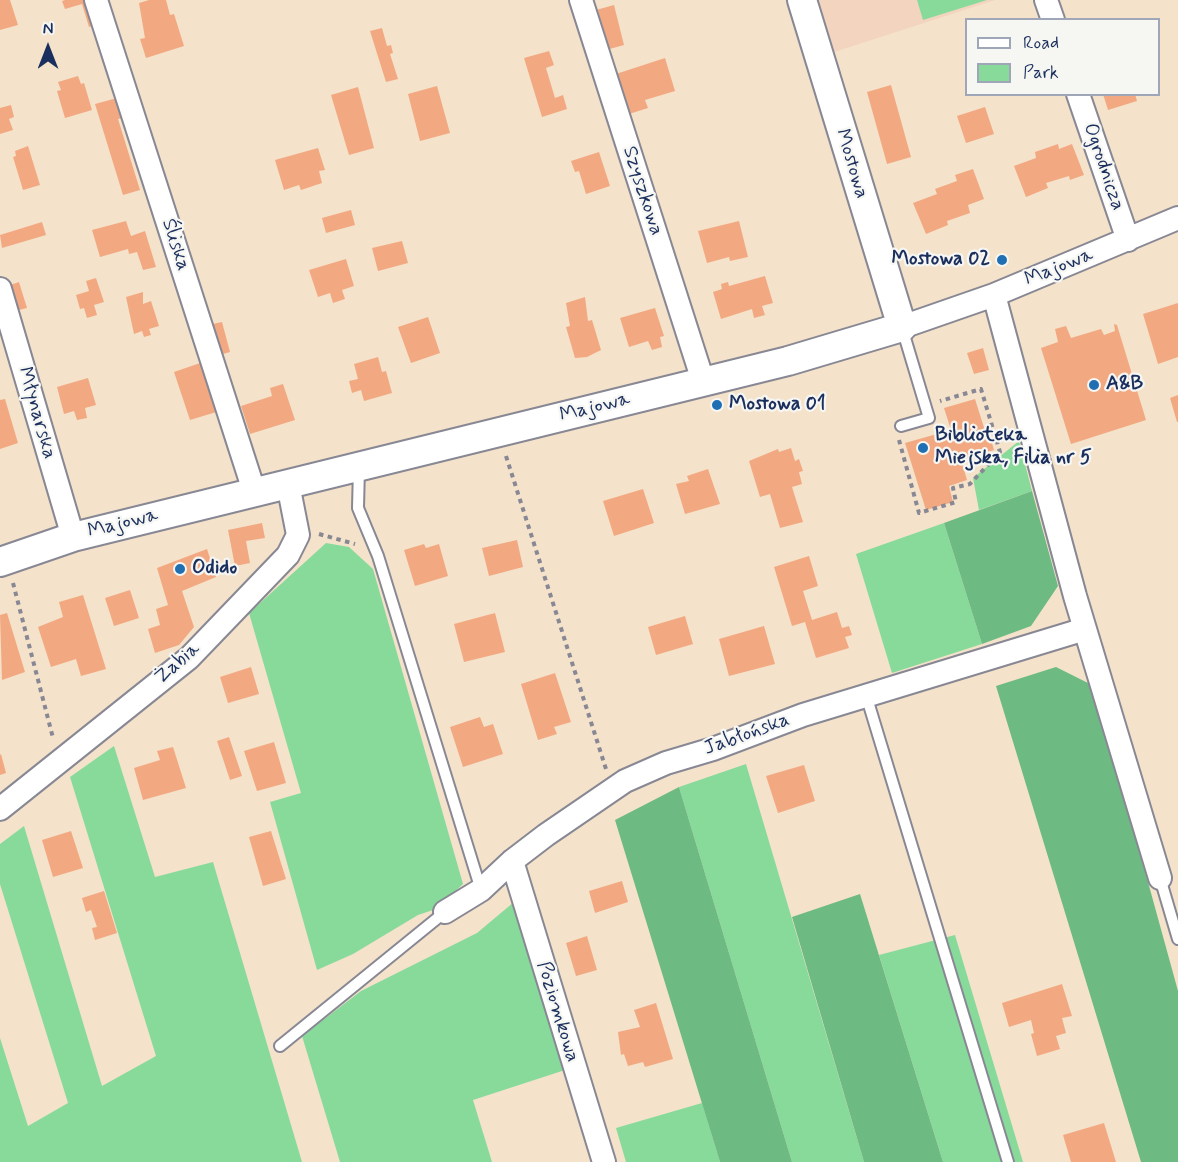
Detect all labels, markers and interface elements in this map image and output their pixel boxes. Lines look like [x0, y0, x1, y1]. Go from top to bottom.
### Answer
north arrow [18, 18, 78, 78]
legend [965, 18, 1160, 96]
text: N [43, 19, 53, 40]
text: Road [1023, 31, 1059, 55]
text: Park [1023, 61, 1059, 85]
street label: Ogrodnicza [1077, 120, 1129, 214]
street label: Mostowa [829, 126, 873, 202]
street label: Szyszkowa [616, 143, 668, 239]
street label: Śliska [155, 216, 195, 274]
street label: Majowa [1021, 243, 1097, 293]
place label: Mostowa 02 [891, 248, 990, 272]
marker: Mostowa 02 [995, 253, 1009, 267]
street label: Młynarska [11, 364, 61, 462]
place label: A&B [1106, 373, 1143, 397]
marker: A&B [1087, 378, 1101, 392]
street label: Majowa [557, 388, 633, 428]
place label: Mostowa 01 [729, 393, 826, 417]
marker: Mostowa 01 [710, 398, 724, 412]
place label: Biblioteka Miejska, Filia nr 5 [935, 424, 1092, 471]
marker: Biblioteka Miejska, Filia nr 5 [916, 441, 930, 455]
street label: Majowa [85, 504, 161, 544]
place label: Odido [192, 557, 237, 581]
marker: Odido [173, 562, 187, 576]
street label: Żabia [151, 638, 205, 690]
street label: Jabłońska [701, 708, 793, 762]
street label: Poziomkowa [530, 959, 584, 1065]

